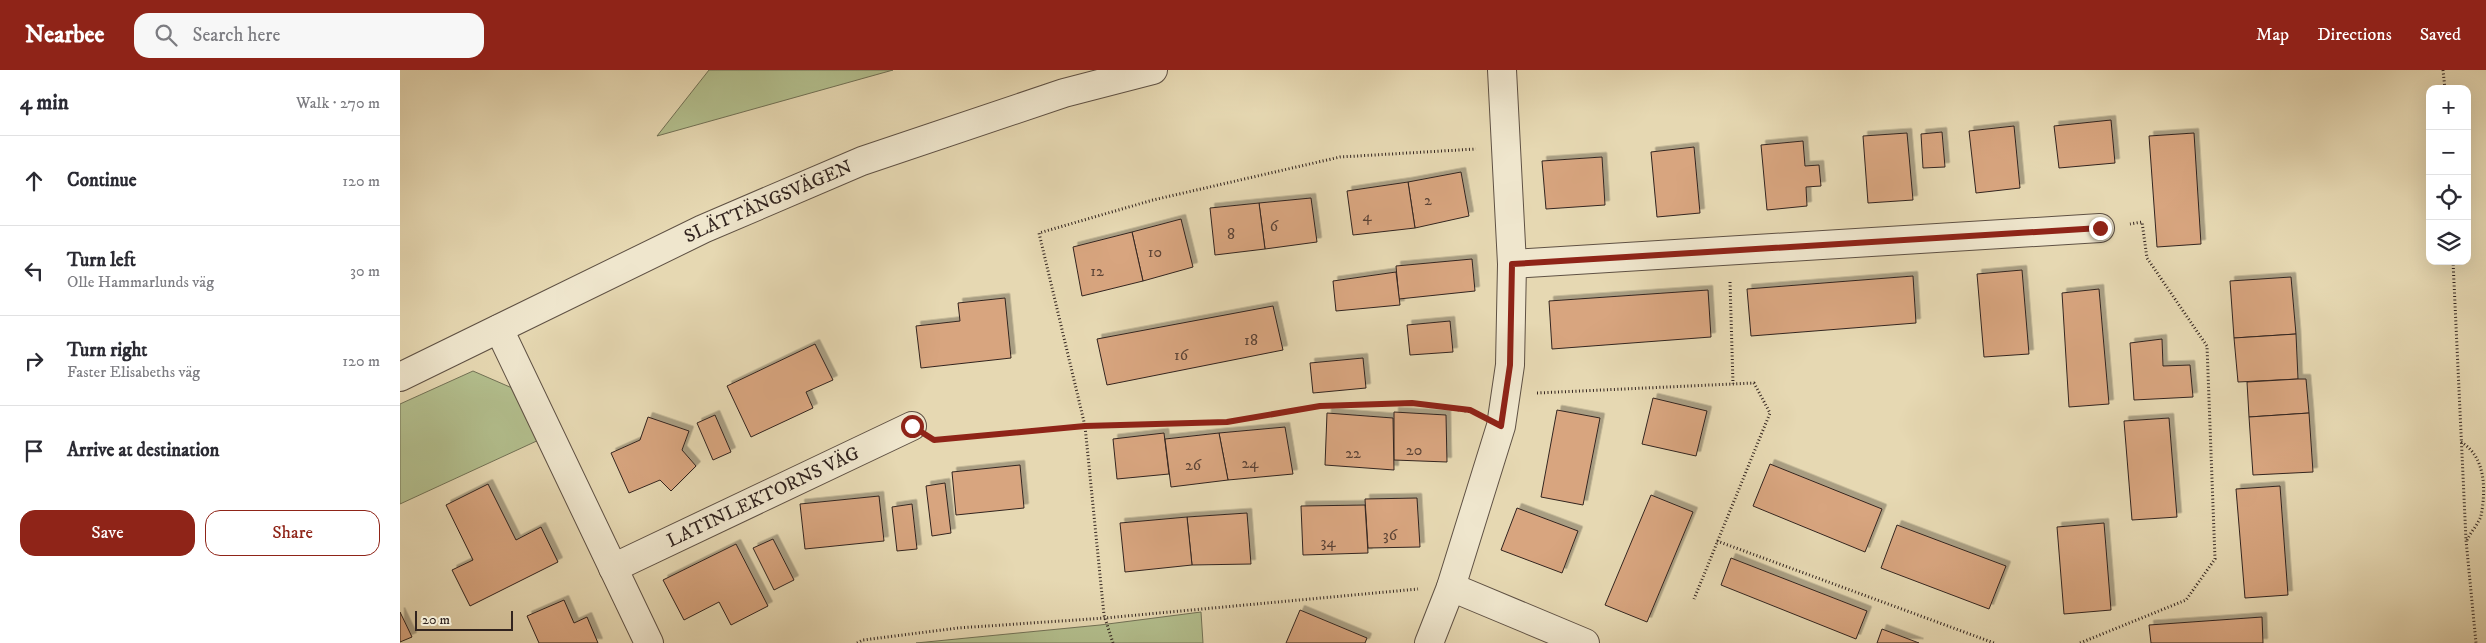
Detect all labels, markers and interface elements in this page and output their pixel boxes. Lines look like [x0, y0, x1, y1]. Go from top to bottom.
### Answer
search box [134, 13, 484, 58]
text: Nearbee [25, 20, 104, 50]
icon: search [152, 21, 180, 49]
text: Search here [192, 24, 280, 47]
text: Map [2256, 24, 2289, 46]
text: Directions [2317, 24, 2392, 46]
text: Saved [2420, 24, 2461, 46]
map controls [2426, 85, 2471, 265]
button: + [2426, 85, 2471, 130]
text: 4 min [20, 90, 69, 116]
text: Walk · 270 m [296, 93, 380, 113]
button: − [2426, 130, 2471, 175]
street label: SLÄTTÄNGSVÄGEN [680, 155, 856, 248]
icon: ahead [20, 167, 48, 195]
text: Continue [67, 169, 137, 192]
text: 120 m [342, 171, 380, 191]
button: locate [2426, 175, 2471, 220]
house number: 2 [1424, 190, 1432, 210]
house number: 4 [1362, 206, 1372, 226]
house number: 6 [1270, 216, 1279, 236]
route end [2089, 217, 2112, 240]
button: layers [2426, 220, 2471, 265]
house number: 8 [1227, 224, 1235, 244]
house number: 10 [1148, 242, 1162, 262]
text: Turn left [67, 249, 136, 272]
icon: left [20, 257, 48, 285]
text: 30 m [350, 261, 380, 281]
house number: 12 [1090, 261, 1104, 281]
text: Olle Hammarlunds väg [67, 272, 214, 292]
house number: 18 [1244, 330, 1258, 350]
text: Turn right [67, 339, 147, 362]
house number: 16 [1174, 345, 1189, 365]
icon: right [20, 347, 48, 375]
text: 120 m [342, 351, 380, 371]
text: Faster Elisabeths väg [67, 362, 200, 382]
route start [901, 415, 924, 438]
icon: arrive [20, 437, 48, 465]
text: Arrive at destination [67, 439, 219, 462]
house number: 20 [1406, 440, 1422, 460]
street label: LATINLEKTORNS VÄG [663, 441, 863, 552]
house number: 22 [1345, 443, 1361, 463]
house number: 24 [1241, 453, 1259, 473]
house number: 26 [1185, 455, 1202, 475]
button: Save [20, 510, 195, 556]
button: Share [205, 510, 380, 556]
house number: 36 [1383, 525, 1398, 545]
house number: 34 [1320, 532, 1336, 552]
scale bar [415, 608, 512, 631]
text: 20 m [422, 611, 450, 629]

